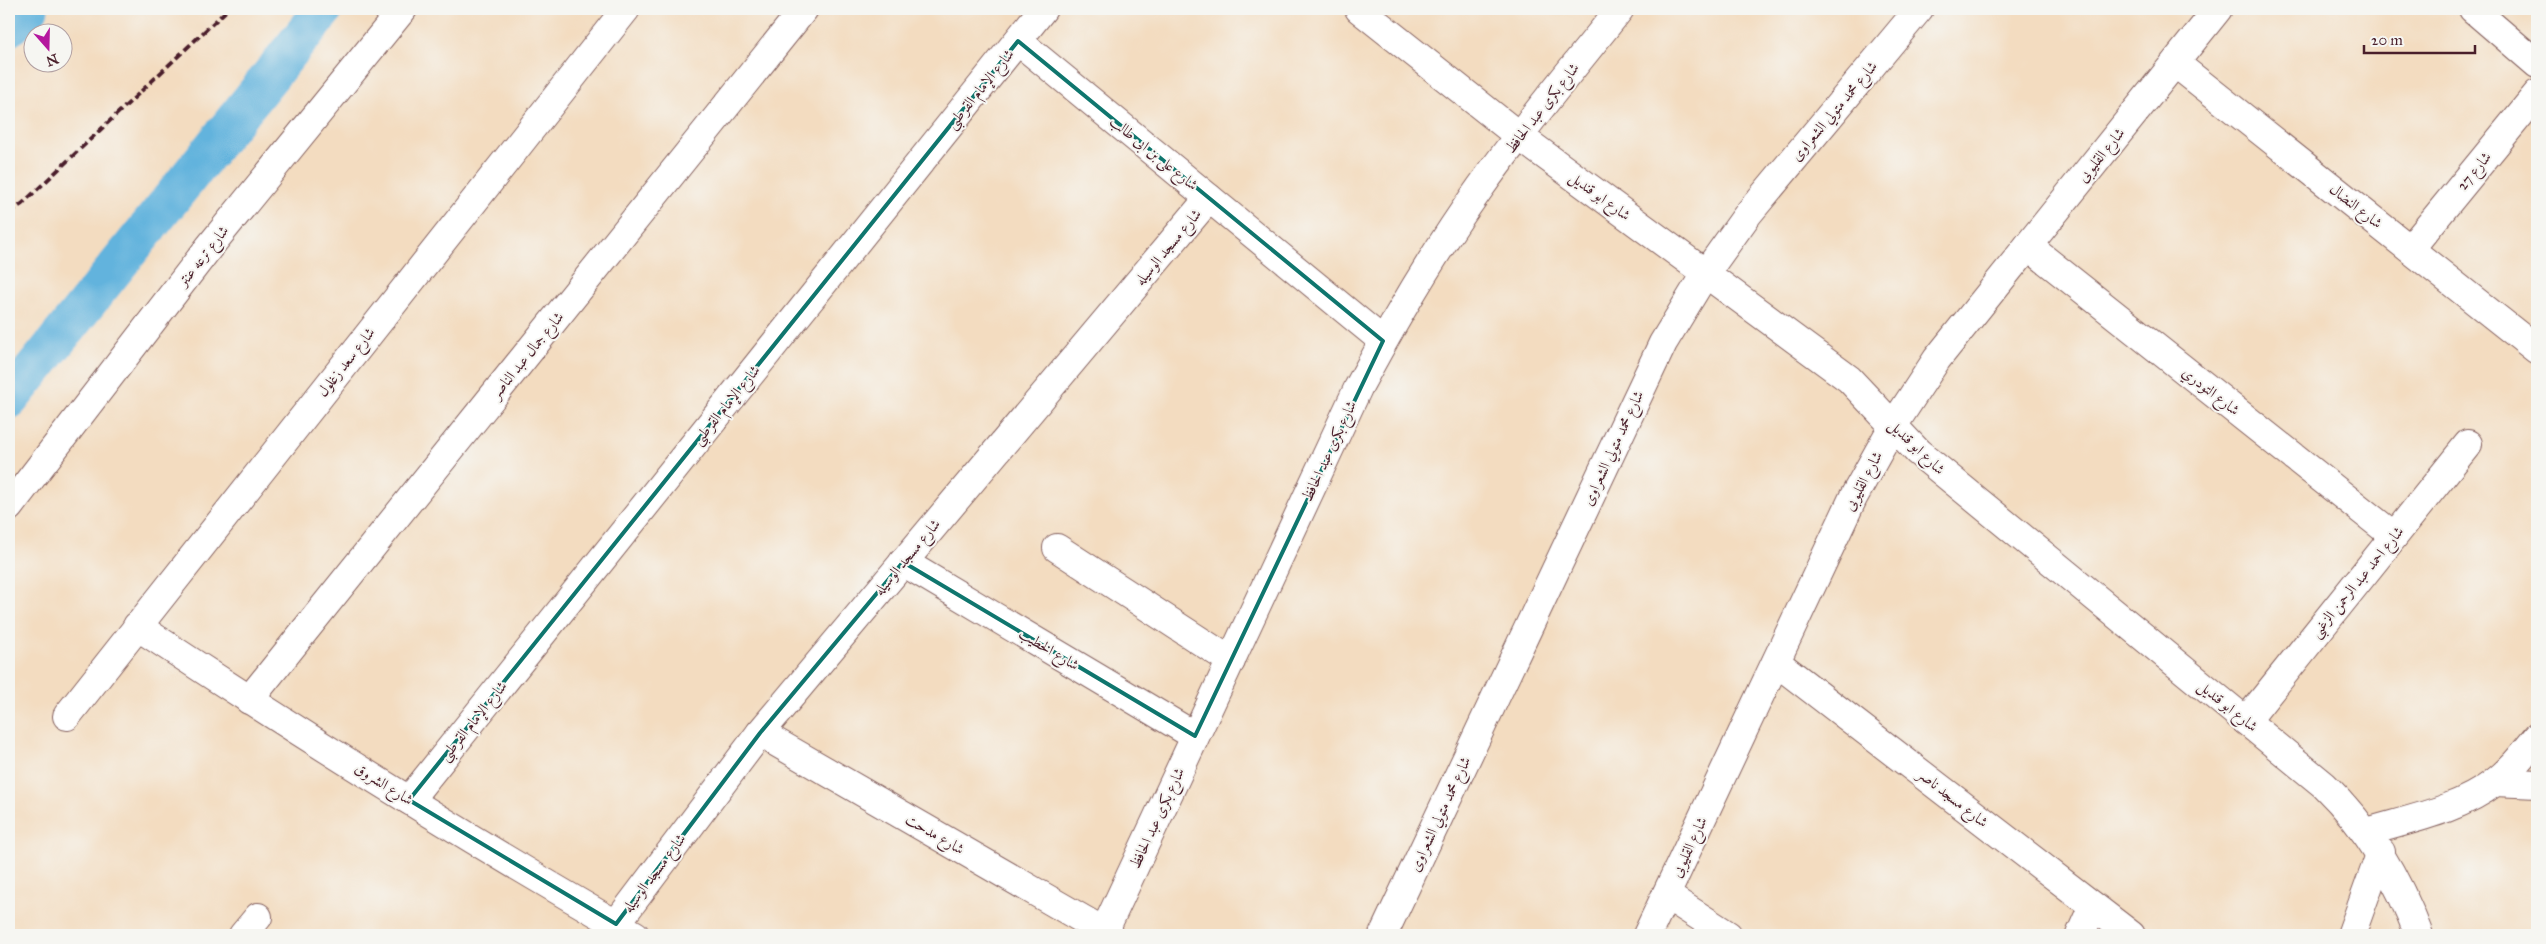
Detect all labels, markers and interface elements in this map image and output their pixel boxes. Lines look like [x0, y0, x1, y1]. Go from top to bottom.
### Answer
north arrow [22, 22, 72, 72]
scale bar [2364, 22, 2475, 54]
text: 20 m [2371, 31, 2403, 49]
street label: شارع الإمام القرطبى [942, 45, 1021, 135]
text: N [44, 50, 61, 70]
street label: شارع محمد متولي الشعراوى [1787, 57, 1884, 167]
street label: شارع بكرى عبد الحافظ [1501, 59, 1586, 159]
street label: شارع على بن ابى طالب [1104, 112, 1202, 197]
street label: شارع القليوبى [2074, 124, 2132, 188]
street label: شارع 27 [2453, 148, 2498, 196]
street label: شارع ابو قنديل [1563, 168, 1634, 228]
street label: شارع النضال [2324, 180, 2386, 235]
street label: شارع مسجد الوسيله [1131, 205, 1208, 291]
street label: شارع ترعه عنتر [172, 222, 235, 294]
street label: شارع جمال عبد الناصر [485, 308, 571, 406]
street label: شارع سعد زغلول [313, 324, 382, 403]
street label: شارع الإمام القرطبى [688, 361, 767, 451]
street label: شارع التودري [2176, 363, 2243, 422]
street label: شارع محمد متولي الشعراوى [1578, 388, 1651, 510]
street label: شارع بكرى عبد الحافظ [1298, 397, 1364, 506]
street label: شارع ابو قنديل [1882, 416, 1949, 481]
street label: شارع القليوبى [1840, 448, 1890, 516]
street label: شارع مسجد الوسيله [870, 515, 947, 601]
street label: شارع احمد عبد الرحمن الزغبى [2307, 523, 2411, 644]
street label: شارع الخطيب [1014, 624, 1082, 677]
street label: شارع الإمام القرطبى [435, 677, 514, 767]
street label: شارع ابو قنديل [2192, 677, 2261, 739]
street label: شارع محمد متولي الشعراوى [1405, 754, 1478, 876]
street label: شارع الشروق [349, 759, 417, 812]
street label: شارع بكرى عبد الحافظ [1126, 764, 1192, 873]
street label: شارع مسجد ناصر [1910, 764, 1992, 834]
street label: شارع مدحت [900, 810, 968, 862]
street label: شارع القليوبى [1667, 814, 1714, 882]
street label: شارع مسجد الوسيله [619, 830, 693, 918]

